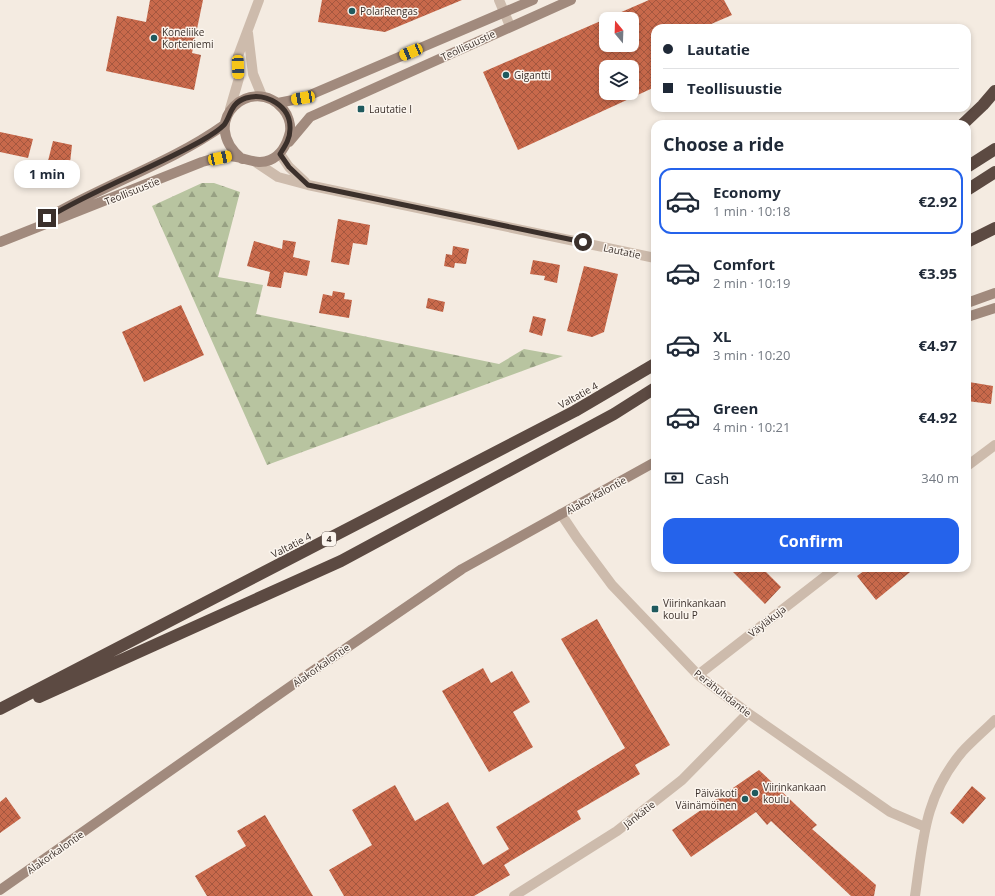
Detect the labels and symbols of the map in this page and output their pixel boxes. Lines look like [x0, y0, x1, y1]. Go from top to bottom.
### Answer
place label: PolarRengas [360, 4, 418, 18]
marker: PolarRengas [347, 6, 357, 16]
north arrow [599, 12, 639, 52]
place label: Koneliike Korteniemi [162, 25, 213, 51]
street label: Teollisuustie [439, 26, 498, 64]
marker: Koneliike Korteniemi [149, 33, 159, 43]
car [398, 42, 424, 62]
car [232, 55, 244, 79]
place label: Gigantti [514, 68, 551, 82]
marker: Gigantti [501, 70, 511, 80]
car [290, 90, 316, 106]
place label: Lautatie I [369, 102, 412, 116]
marker: Lautatie I [356, 104, 366, 114]
car [207, 150, 233, 166]
callout: 1 min [14, 160, 80, 188]
street label: Teollisuustie [102, 173, 162, 208]
route end [38, 209, 56, 227]
route start [574, 233, 592, 251]
street label: Lautatie [602, 240, 642, 262]
street label: Valtatie 4 [556, 378, 601, 412]
street label: Alakorkalontie [563, 472, 629, 517]
street label: Valtatie 4 [269, 529, 314, 561]
road number: 4 [322, 532, 336, 546]
place label: Viirinkankaan koulu P [663, 596, 726, 622]
street label: Väyläkuja [745, 602, 789, 640]
marker: Viirinkankaan koulu P [650, 604, 660, 614]
street label: Alakorkalontie [290, 640, 353, 690]
street label: Perähuhdantie [691, 666, 755, 720]
place label: Viirinkankaan koulu [763, 780, 826, 806]
place label: Päiväkoti Väinämöinen [676, 786, 737, 812]
marker: Viirinkankaan koulu [750, 788, 760, 798]
marker: Päiväkoti Väinämöinen [740, 794, 750, 804]
street label: Jänkätie [619, 797, 658, 831]
street label: Alakorkalontie [24, 827, 87, 877]

